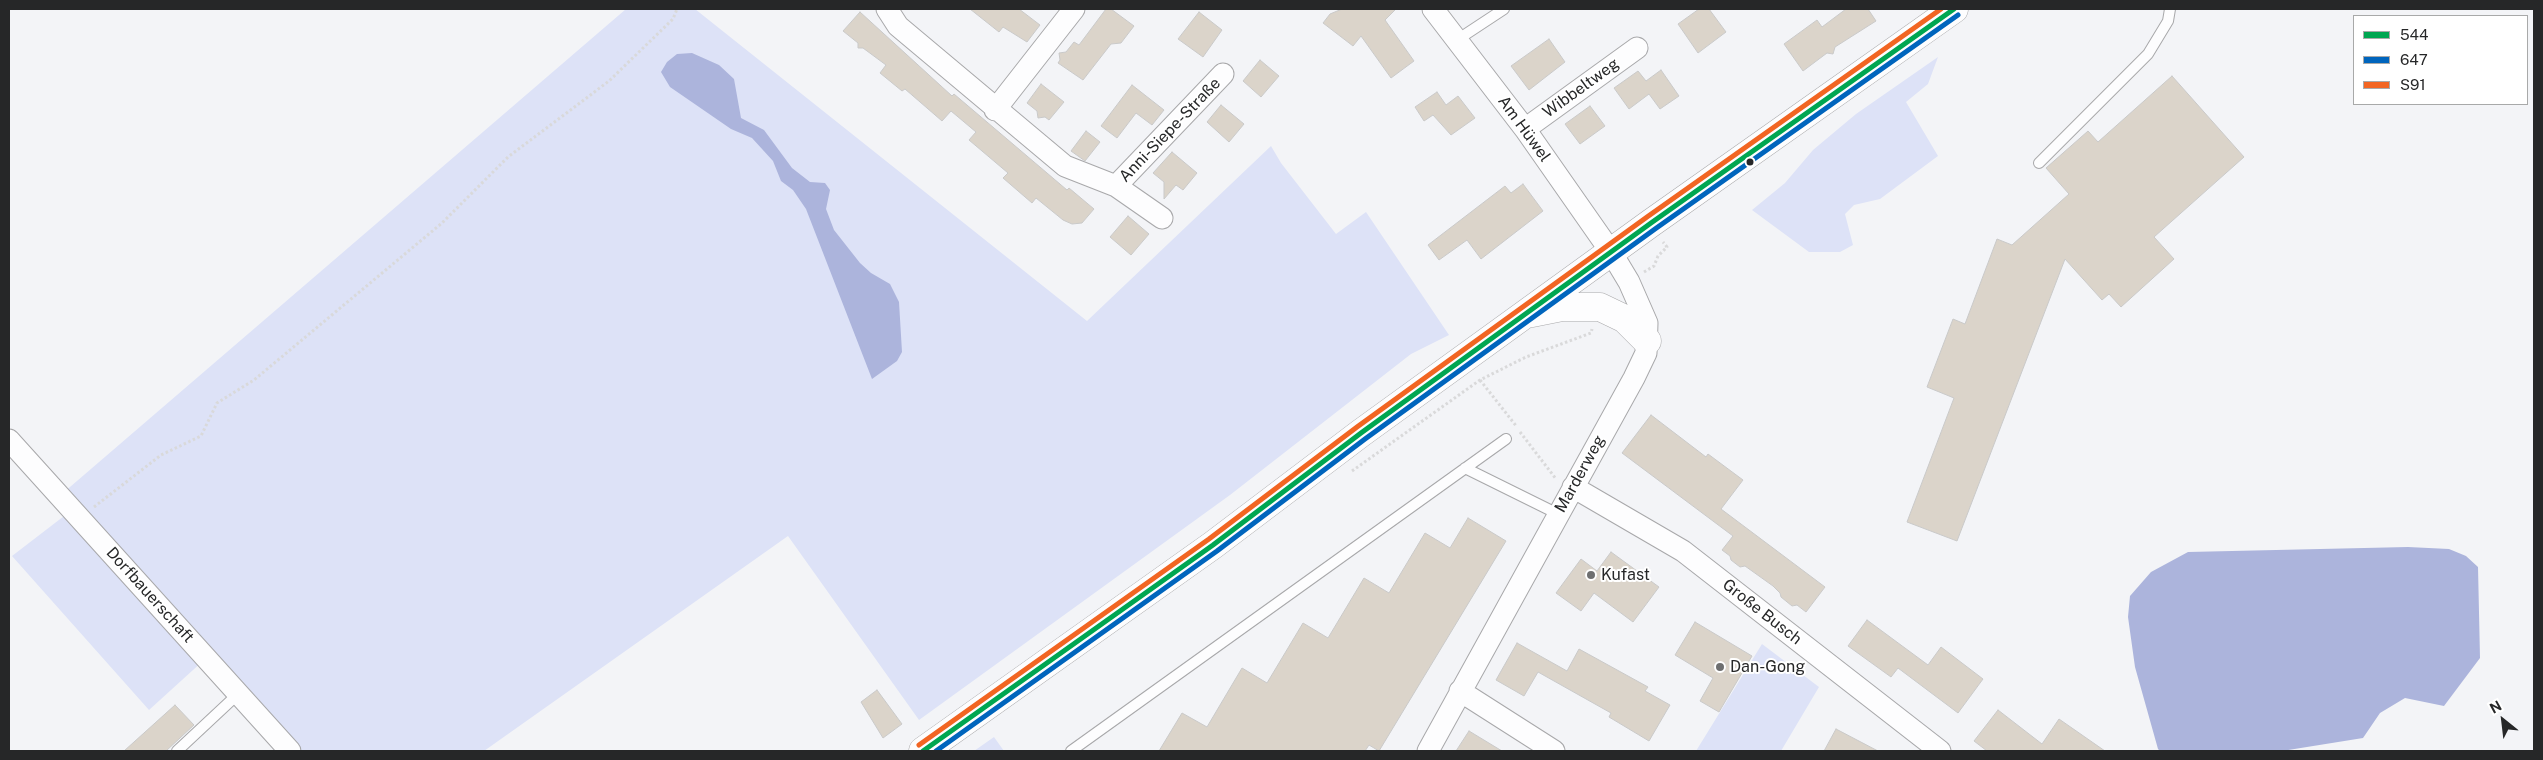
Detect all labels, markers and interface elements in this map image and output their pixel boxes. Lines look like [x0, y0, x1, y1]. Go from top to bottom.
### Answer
legend [2353, 15, 2528, 105]
text: 544 [2400, 26, 2428, 43]
text: 647 [2400, 51, 2428, 68]
street label: Wibbeltweg [1539, 54, 1623, 122]
street label: Anni-Siepe-Straße [1115, 74, 1225, 186]
text: S91 [2400, 76, 2426, 93]
street label: Am Hüwel [1494, 92, 1554, 166]
unlabelled marker [1745, 157, 1755, 167]
street label: Marderweg [1551, 432, 1609, 516]
street label: Dorfbauerschaft [102, 543, 198, 647]
place label: Kufast [1601, 565, 1650, 585]
marker: Kufast [1585, 569, 1597, 581]
street label: Große Busch [1719, 575, 1805, 649]
place label: Dan-Gong [1730, 657, 1805, 677]
marker: Dan-Gong [1714, 661, 1726, 673]
north arrow [2478, 695, 2528, 745]
text: N [2487, 697, 2504, 717]

